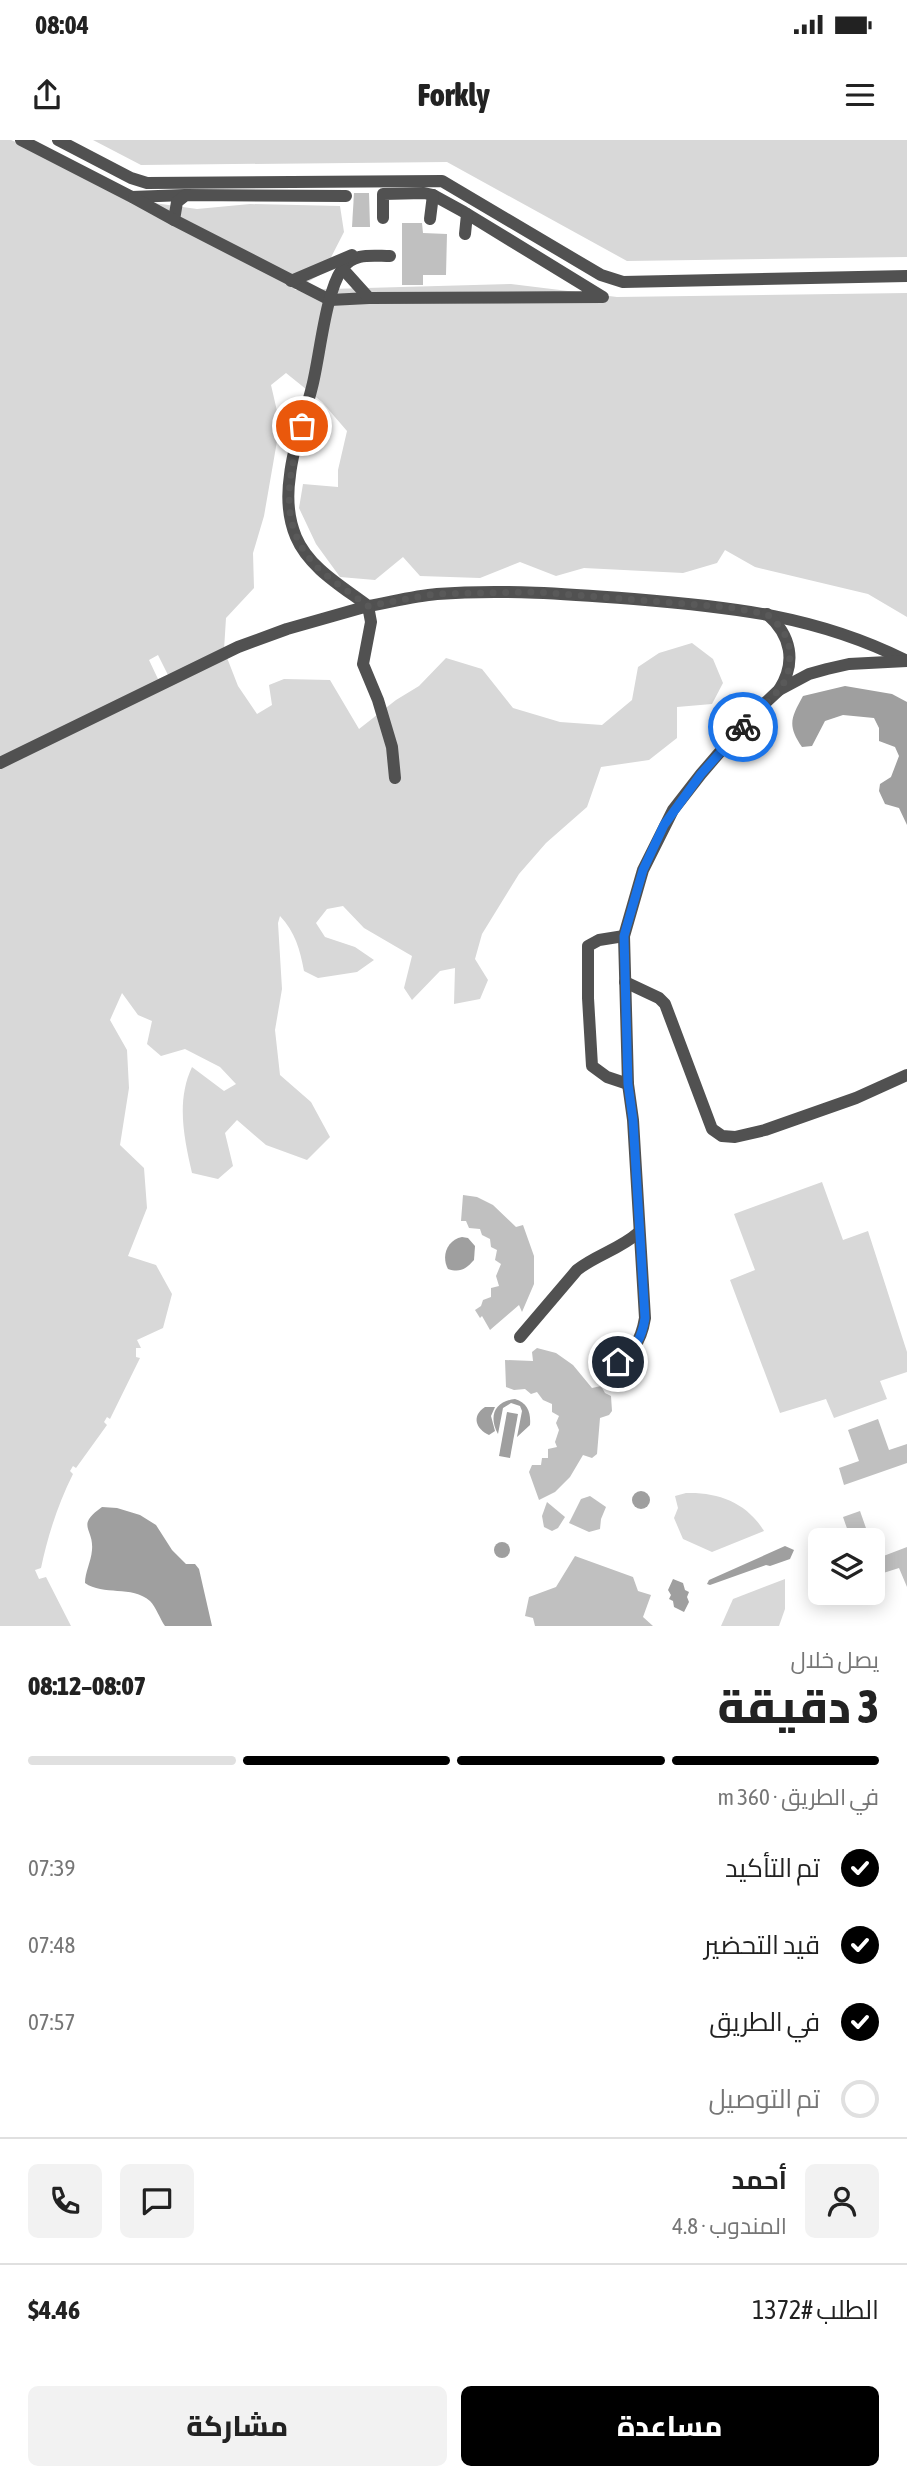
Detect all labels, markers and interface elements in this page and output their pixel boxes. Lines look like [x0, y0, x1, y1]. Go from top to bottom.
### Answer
text: 08:04 [35, 10, 89, 40]
icon: share [28, 76, 66, 114]
text: Forkly [417, 76, 490, 113]
icon: menu [841, 76, 879, 114]
pin [272, 396, 332, 456]
icon: bag [283, 407, 321, 445]
courier [708, 692, 778, 762]
icon: bike [724, 708, 762, 746]
pin [588, 1332, 648, 1392]
icon: home [599, 1343, 637, 1381]
map controls [808, 1528, 885, 1605]
button: layers [808, 1528, 885, 1605]
text: يصل خلال [790, 1647, 879, 1673]
text: 08:07–08:12 [28, 1671, 146, 1701]
text: 3 دقيقة [717, 1680, 879, 1733]
text: في الطريق · 360 m [718, 1784, 879, 1810]
icon: check [841, 1849, 879, 1887]
text: تم التأكيد [725, 1853, 820, 1883]
text: 07:39 [28, 1855, 75, 1881]
icon: check [841, 1926, 879, 1964]
text: قيد التحضير [704, 1930, 820, 1960]
text: 07:48 [28, 1932, 75, 1958]
icon: check [841, 2003, 879, 2041]
text: في الطريق [709, 2007, 820, 2037]
text: 07:57 [28, 2009, 75, 2035]
text: تم التوصيل [708, 2084, 820, 2114]
button: phone [28, 2164, 102, 2238]
button: chat [120, 2164, 194, 2238]
button: person [805, 2164, 879, 2238]
text: أحمد [731, 2165, 787, 2195]
text: المندوب · 4.8 [672, 2213, 787, 2239]
text: $4.46 [28, 2295, 80, 2325]
text: الطلب #1372 [752, 2295, 879, 2325]
button: مشاركة [28, 2386, 447, 2466]
button: مساعدة [461, 2386, 879, 2466]

